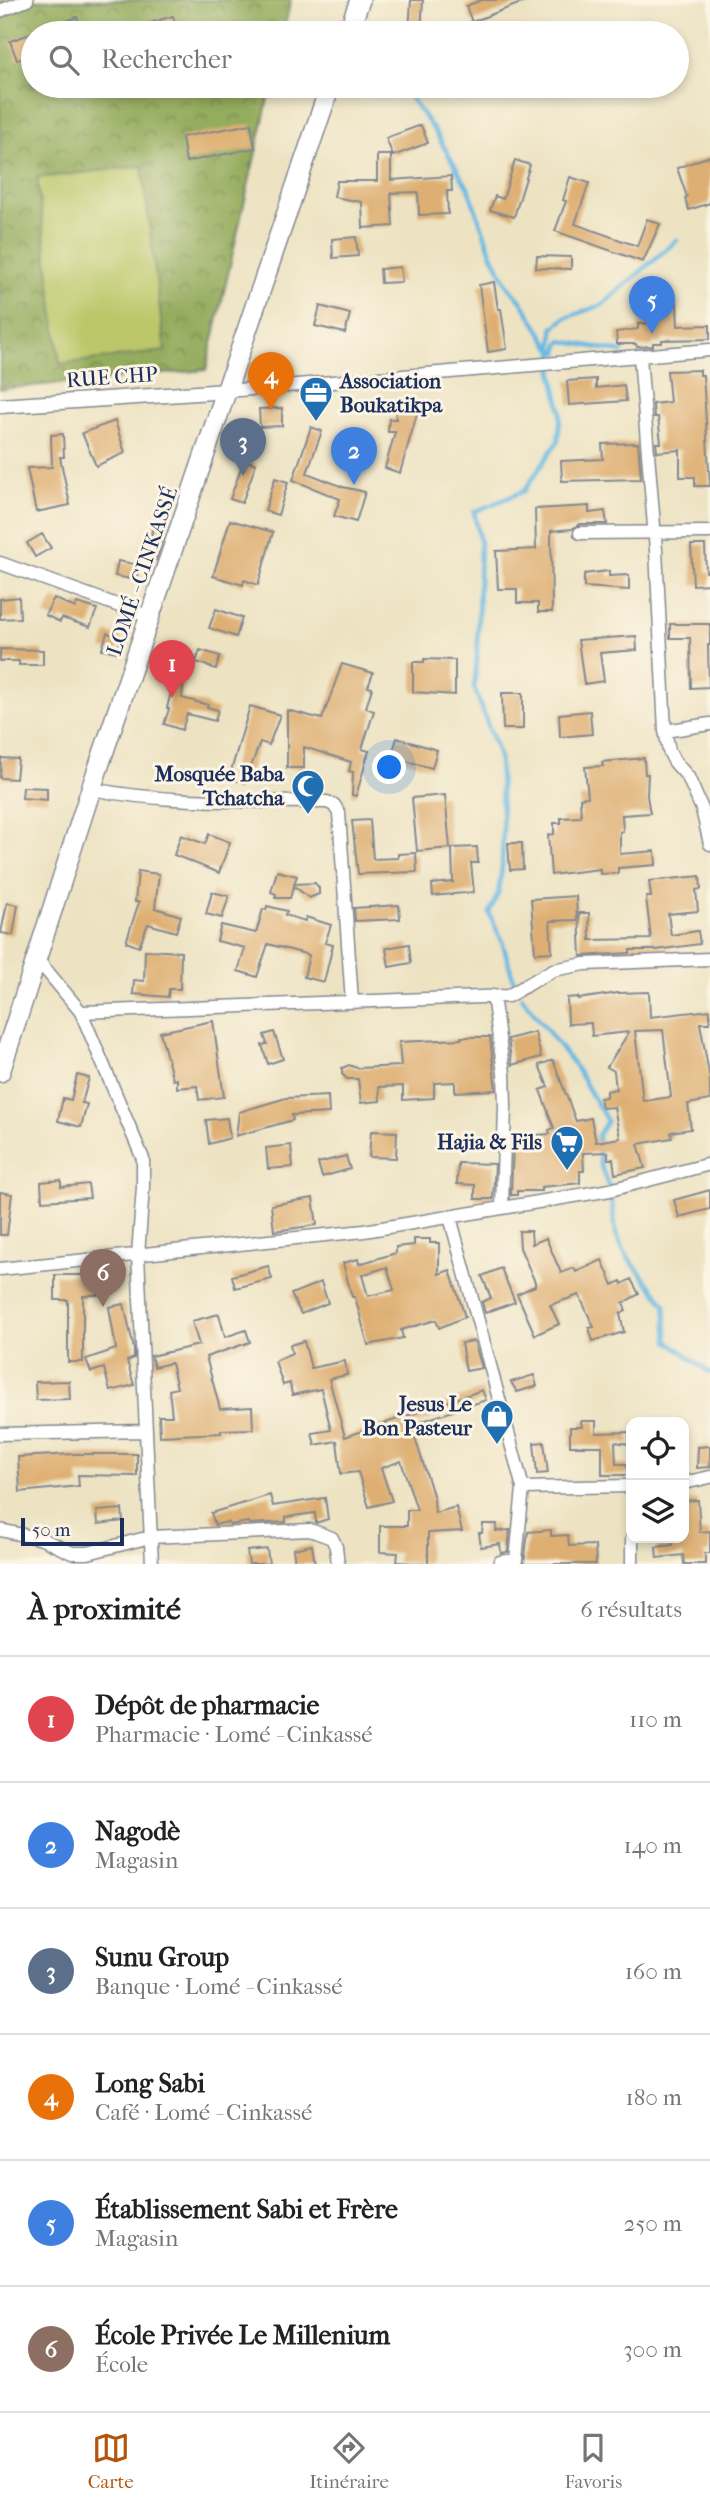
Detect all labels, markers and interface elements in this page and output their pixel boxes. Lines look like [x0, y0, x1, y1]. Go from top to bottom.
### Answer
search box [21, 21, 689, 98]
icon: search [45, 41, 83, 79]
text: Rechercher [101, 44, 232, 75]
pin: 5 [629, 276, 675, 334]
pin: 4 [248, 352, 294, 410]
street label: RUE CHP [66, 362, 159, 392]
place label: Association Boukatikpa [338, 369, 443, 417]
office icon: Association Boukatikpa [297, 374, 335, 423]
pin: 3 [220, 418, 266, 476]
pin: 2 [331, 427, 377, 485]
street label: LOMÉ - CINKASSÉ [102, 483, 182, 659]
pin: 1 [149, 640, 195, 698]
your location [372, 750, 406, 784]
place label: Mosquée Baba Tchatcha [154, 762, 285, 810]
mosque icon: Mosquée Baba Tchatcha [289, 767, 327, 816]
supermarket icon: Hajia & Fils [548, 1123, 586, 1172]
place label: Hajia & Fils [437, 1130, 542, 1154]
pin: 6 [80, 1249, 126, 1307]
place label: Jesus Le Bon Pasteur [363, 1392, 473, 1440]
shop icon: Jesus Le Bon Pasteur [478, 1397, 516, 1446]
map controls [626, 1417, 689, 1543]
button: locate [626, 1417, 689, 1480]
button: layers [626, 1480, 689, 1543]
scale bar [21, 1515, 124, 1547]
text: 50 m [32, 1519, 71, 1541]
text: À proximité [28, 1592, 181, 1627]
text: 6 résultats [580, 1596, 682, 1623]
text: Dépôt de pharmacie [95, 1690, 319, 1721]
text: 1 [47, 1706, 55, 1733]
text: 110 m [629, 1706, 682, 1733]
text: Pharmacie · Lomé - Cinkassé [95, 1721, 373, 1748]
text: Nagodè [95, 1816, 180, 1847]
text: 2 [45, 1832, 57, 1859]
text: 140 m [623, 1832, 682, 1859]
text: Magasin [95, 1847, 178, 1874]
text: Sunu Group [95, 1942, 229, 1973]
text: 3 [46, 1958, 56, 1985]
text: 160 m [625, 1958, 682, 1985]
text: Banque · Lomé - Cinkassé [95, 1973, 343, 2000]
text: Long Sabi [95, 2068, 205, 2099]
text: 4 [44, 2084, 58, 2111]
text: 180 m [625, 2084, 682, 2111]
text: Café · Lomé - Cinkassé [95, 2099, 312, 2126]
text: Établissement Sabi et Frère [95, 2194, 398, 2225]
text: 5 [46, 2210, 56, 2237]
text: 250 m [624, 2210, 682, 2237]
text: Magasin [95, 2225, 178, 2252]
text: École Privée Le Millenium [95, 2320, 390, 2351]
text: 6 [45, 2336, 57, 2363]
text: 300 m [623, 2336, 682, 2363]
text: École [95, 2351, 148, 2378]
tab: Carte [88, 2429, 134, 2493]
tab: Itinéraire [309, 2429, 389, 2493]
tab: Favoris [564, 2429, 622, 2493]

